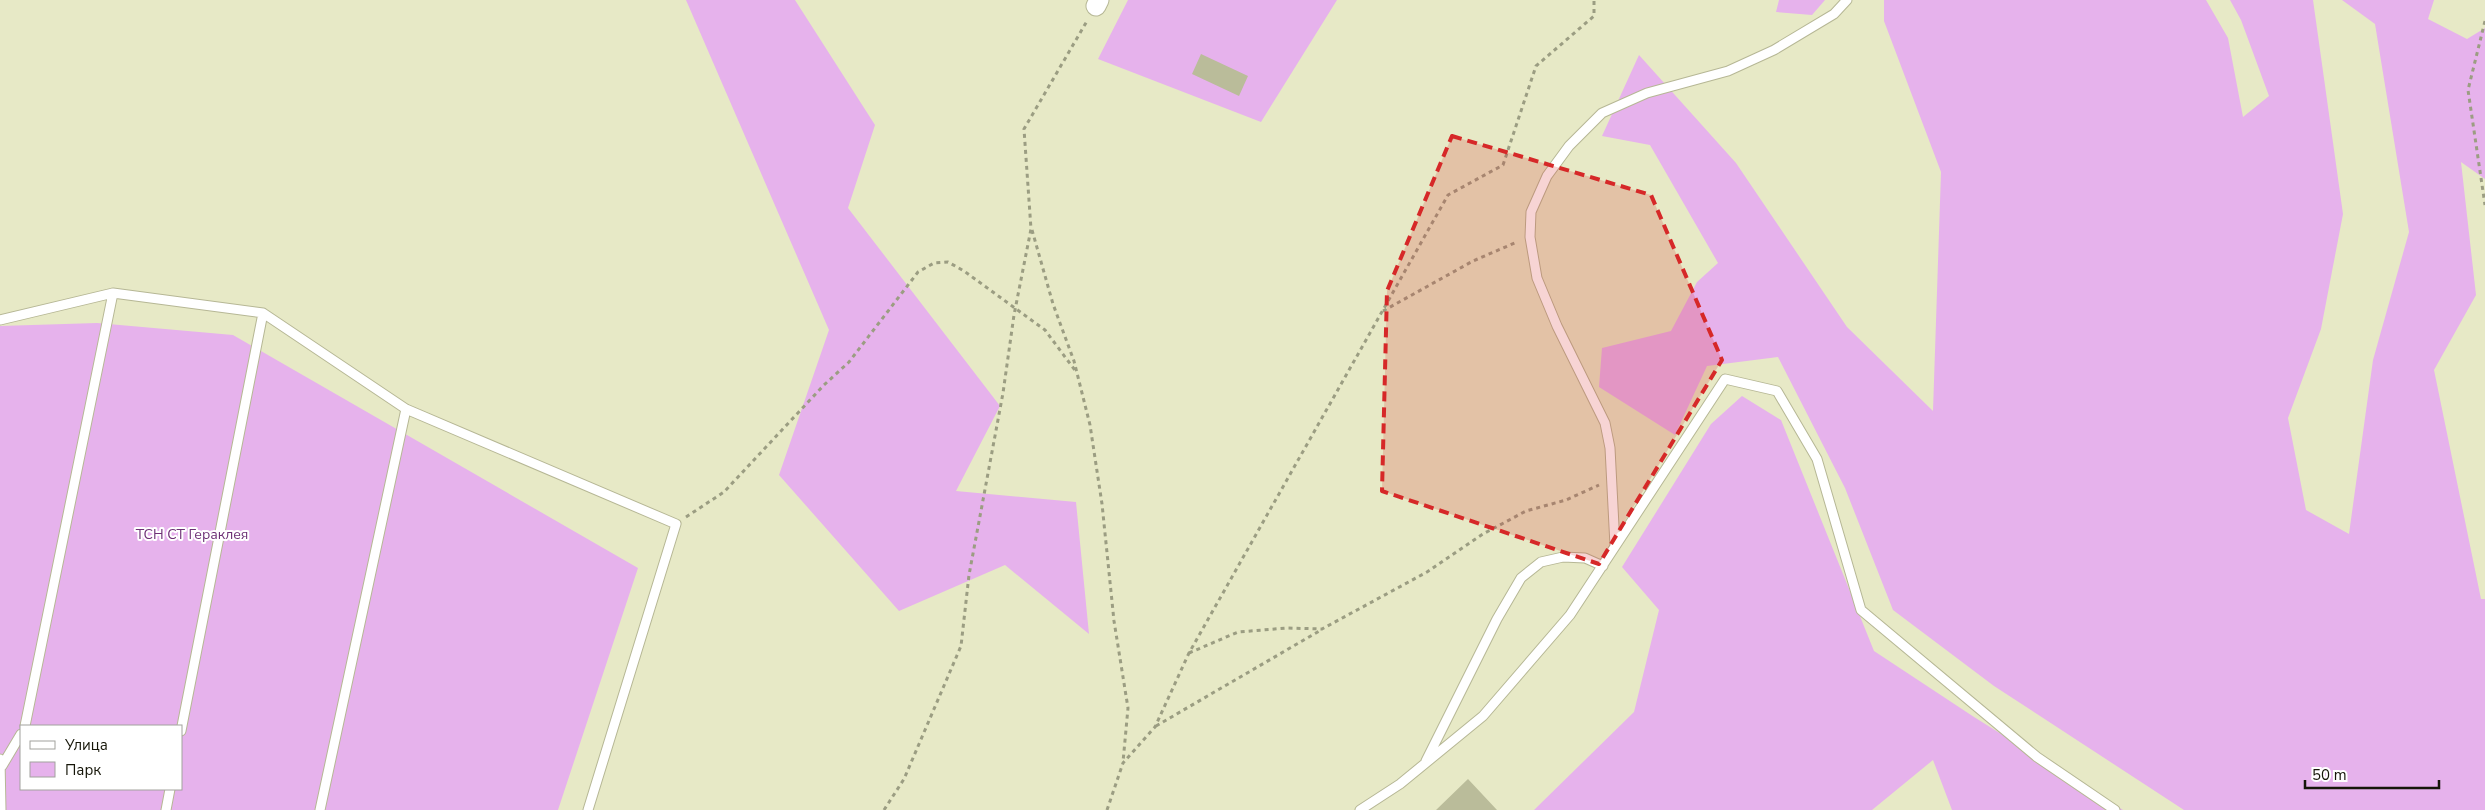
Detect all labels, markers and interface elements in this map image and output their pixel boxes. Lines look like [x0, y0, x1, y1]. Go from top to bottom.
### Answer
park label: ТСН СТ Гераклея [136, 525, 248, 544]
legend [20, 725, 182, 790]
text: Улица [64, 735, 108, 755]
scale bar [2305, 758, 2439, 790]
text: Парк [65, 760, 101, 780]
text: 50 m [2312, 765, 2347, 785]

